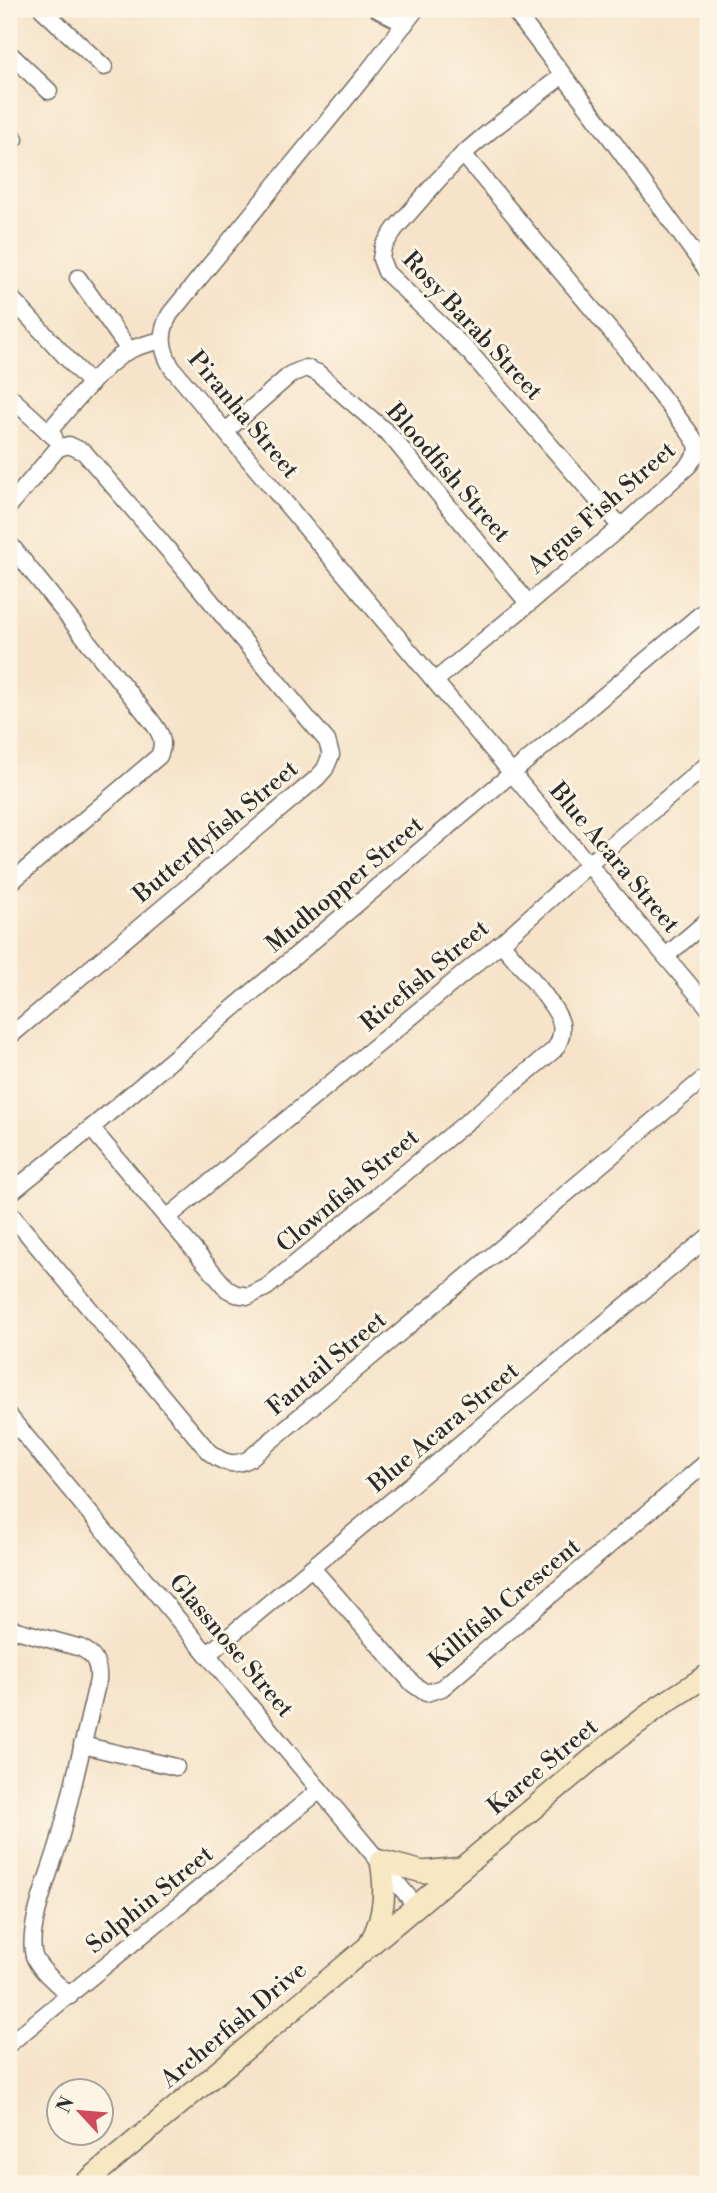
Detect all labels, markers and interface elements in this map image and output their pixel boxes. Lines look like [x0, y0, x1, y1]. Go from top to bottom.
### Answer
street label: Rosy Barab Street [395, 245, 549, 407]
street label: Piranha Street [181, 345, 305, 485]
street label: Bloodfish Street [379, 397, 517, 549]
street label: Argus Fish Street [521, 435, 683, 581]
street label: Butterflyfish Street [127, 754, 305, 910]
street label: Blue Acara Street [542, 776, 686, 940]
street label: Mudhopper Street [260, 810, 430, 960]
street label: Ricefish Street [355, 913, 496, 1038]
street label: Clownfish Street [271, 1122, 426, 1259]
street label: Fantail Street [261, 1305, 393, 1423]
street label: Blue Acara Street [362, 1356, 526, 1500]
street label: Killifish Crescent [423, 1532, 587, 1676]
street label: Glassnose Street [162, 1568, 300, 1724]
street label: Karee Street [482, 1712, 605, 1822]
street label: Solphin Street [80, 1839, 220, 1960]
street label: Archerfish Drive [154, 1955, 313, 2095]
north arrow [46, 2078, 116, 2148]
text: N [52, 2093, 80, 2117]

